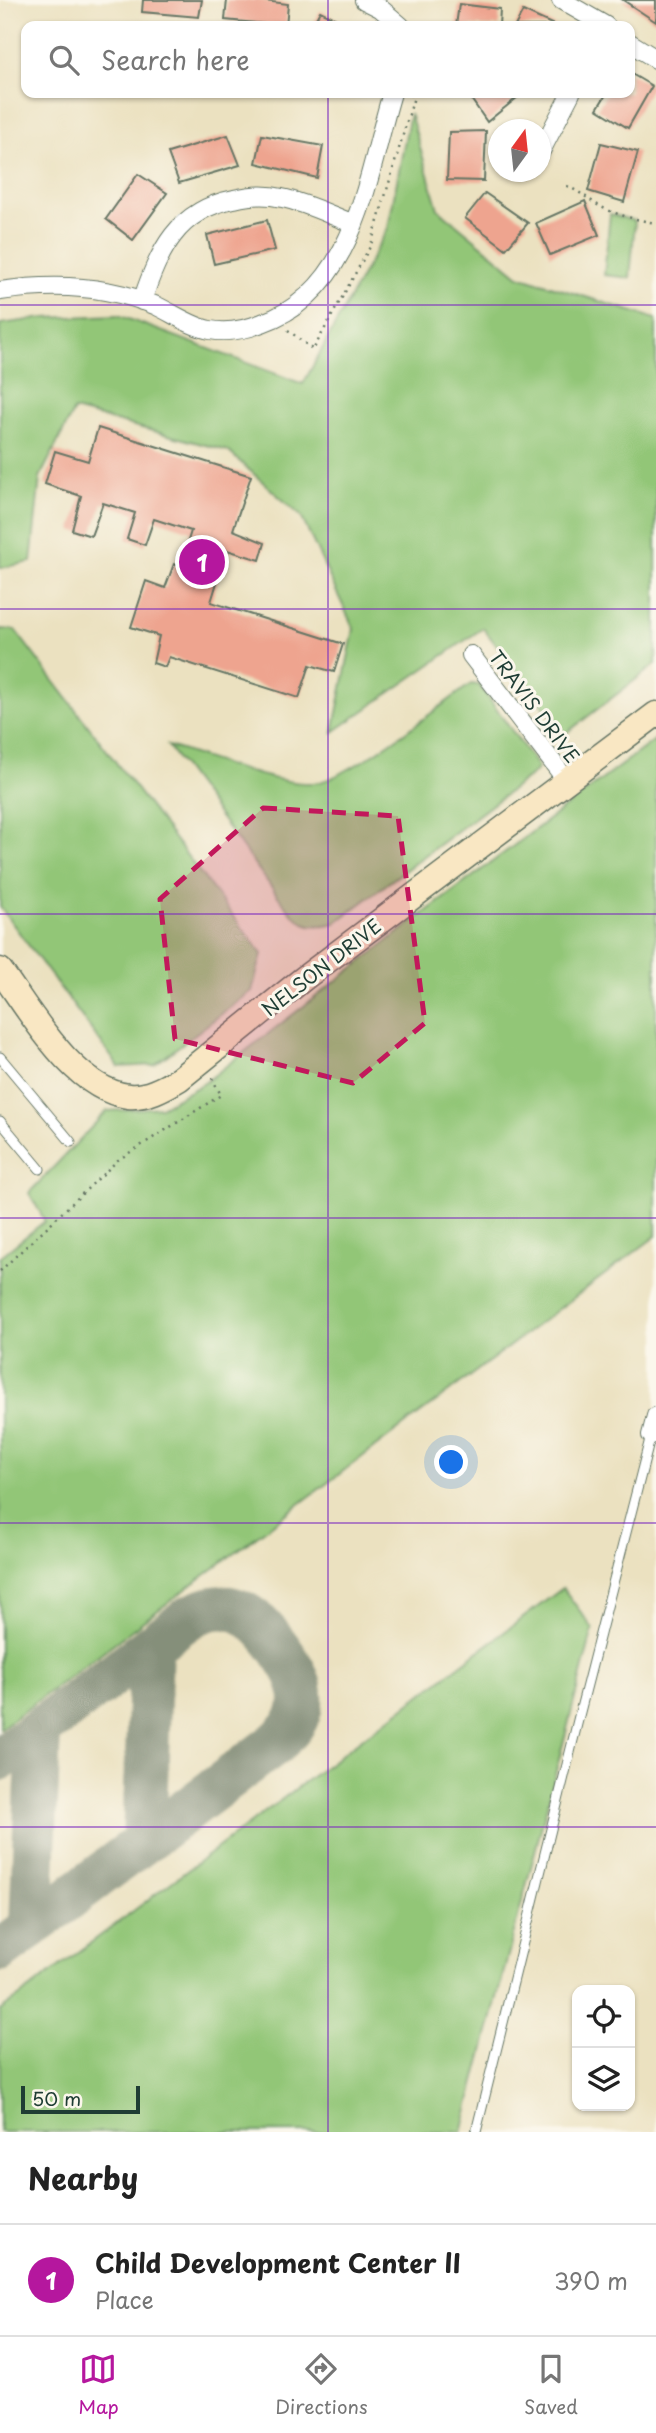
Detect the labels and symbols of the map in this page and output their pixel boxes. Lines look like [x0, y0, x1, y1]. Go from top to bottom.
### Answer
north arrow [488, 119, 551, 182]
pin: 1 [179, 536, 225, 588]
street label: TRAVIS DRIVE [483, 644, 587, 768]
street label: NELSON DRIVE [255, 911, 387, 1023]
your location [434, 1445, 468, 1479]
scale bar [21, 2083, 140, 2115]

